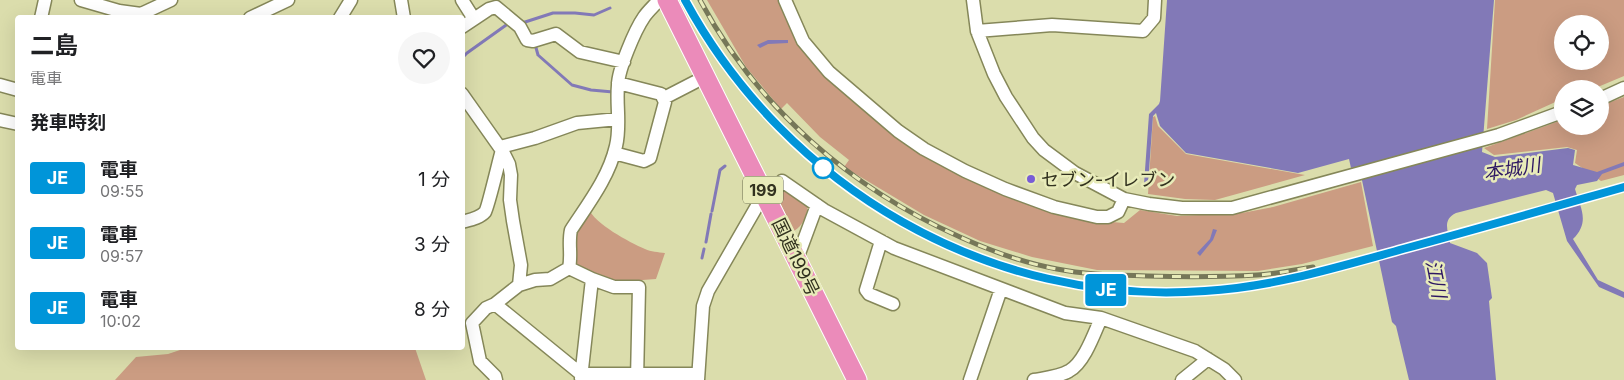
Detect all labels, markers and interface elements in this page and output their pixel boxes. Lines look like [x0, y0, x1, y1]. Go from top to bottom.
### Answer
map controls [1554, 15, 1609, 135]
button: locate [1554, 15, 1609, 70]
text: 二島 [30, 31, 78, 60]
button: heart [398, 32, 450, 84]
text: 電車 [30, 68, 62, 88]
button: layers [1554, 80, 1609, 135]
text: 発車時刻 [30, 111, 106, 134]
water label: 本城川 [1482, 153, 1544, 185]
unlabelled marker [812, 157, 834, 179]
text: 電車 [100, 158, 138, 181]
text: JE [47, 167, 68, 188]
text: 1 分 [418, 168, 450, 191]
place label: セブン-イレブン [1041, 169, 1175, 190]
marker: セブン-イレブン [1025, 173, 1037, 185]
road number: 199 [743, 176, 783, 204]
text: 09:55 [100, 181, 144, 201]
street label: 国道199号 [768, 215, 824, 299]
text: 電車 [100, 223, 138, 246]
text: JE [47, 232, 68, 253]
text: 3 分 [414, 233, 450, 256]
text: 09:57 [100, 246, 143, 266]
water label: 江川 [1421, 258, 1451, 302]
line badge: JE [1084, 274, 1128, 306]
text: JE [1095, 279, 1117, 300]
text: 電車 [100, 288, 138, 311]
text: JE [47, 297, 68, 318]
text: 8 分 [414, 298, 450, 321]
text: 10:02 [100, 311, 141, 331]

